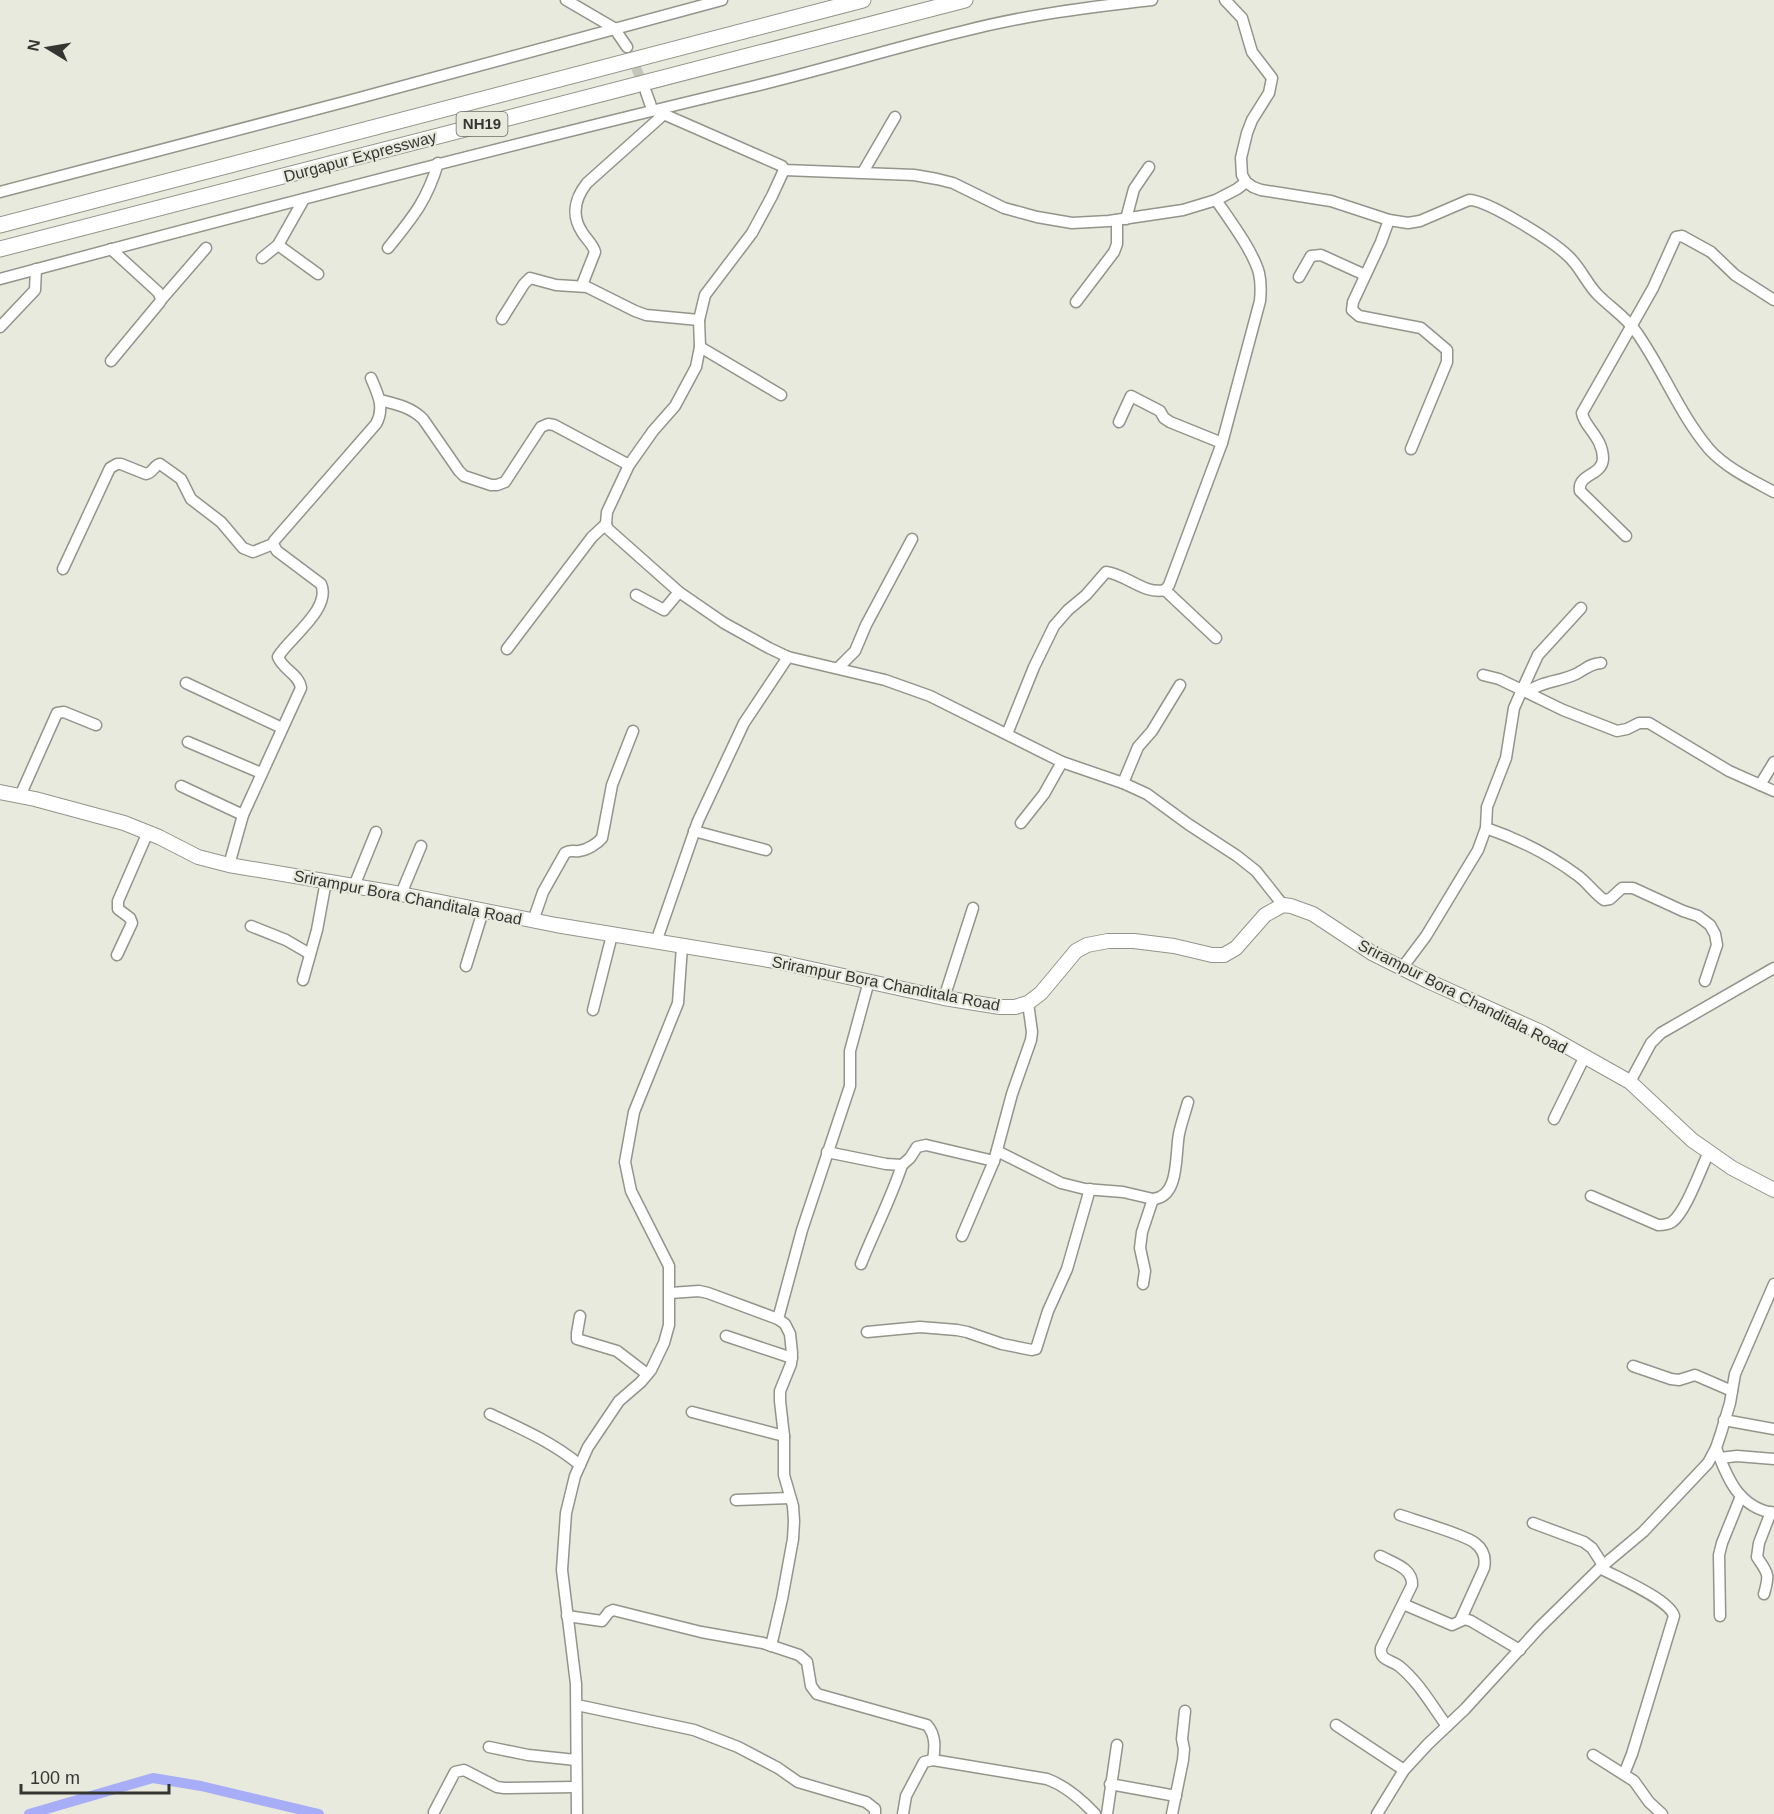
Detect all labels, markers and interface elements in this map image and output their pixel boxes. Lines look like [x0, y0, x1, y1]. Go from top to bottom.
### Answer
north arrow [18, 18, 78, 78]
text: N [24, 38, 43, 53]
road number: NH19 [456, 112, 508, 136]
street label: Durgapur Expressway [282, 128, 438, 185]
street label: Srirampur Bora Chanditala Road [292, 867, 523, 928]
street label: Srirampur Bora Chanditala Road [1356, 936, 1570, 1057]
street label: Srirampur Bora Chanditala Road [770, 953, 1001, 1014]
scale bar [21, 1757, 170, 1795]
text: 100 m [30, 1768, 80, 1788]

